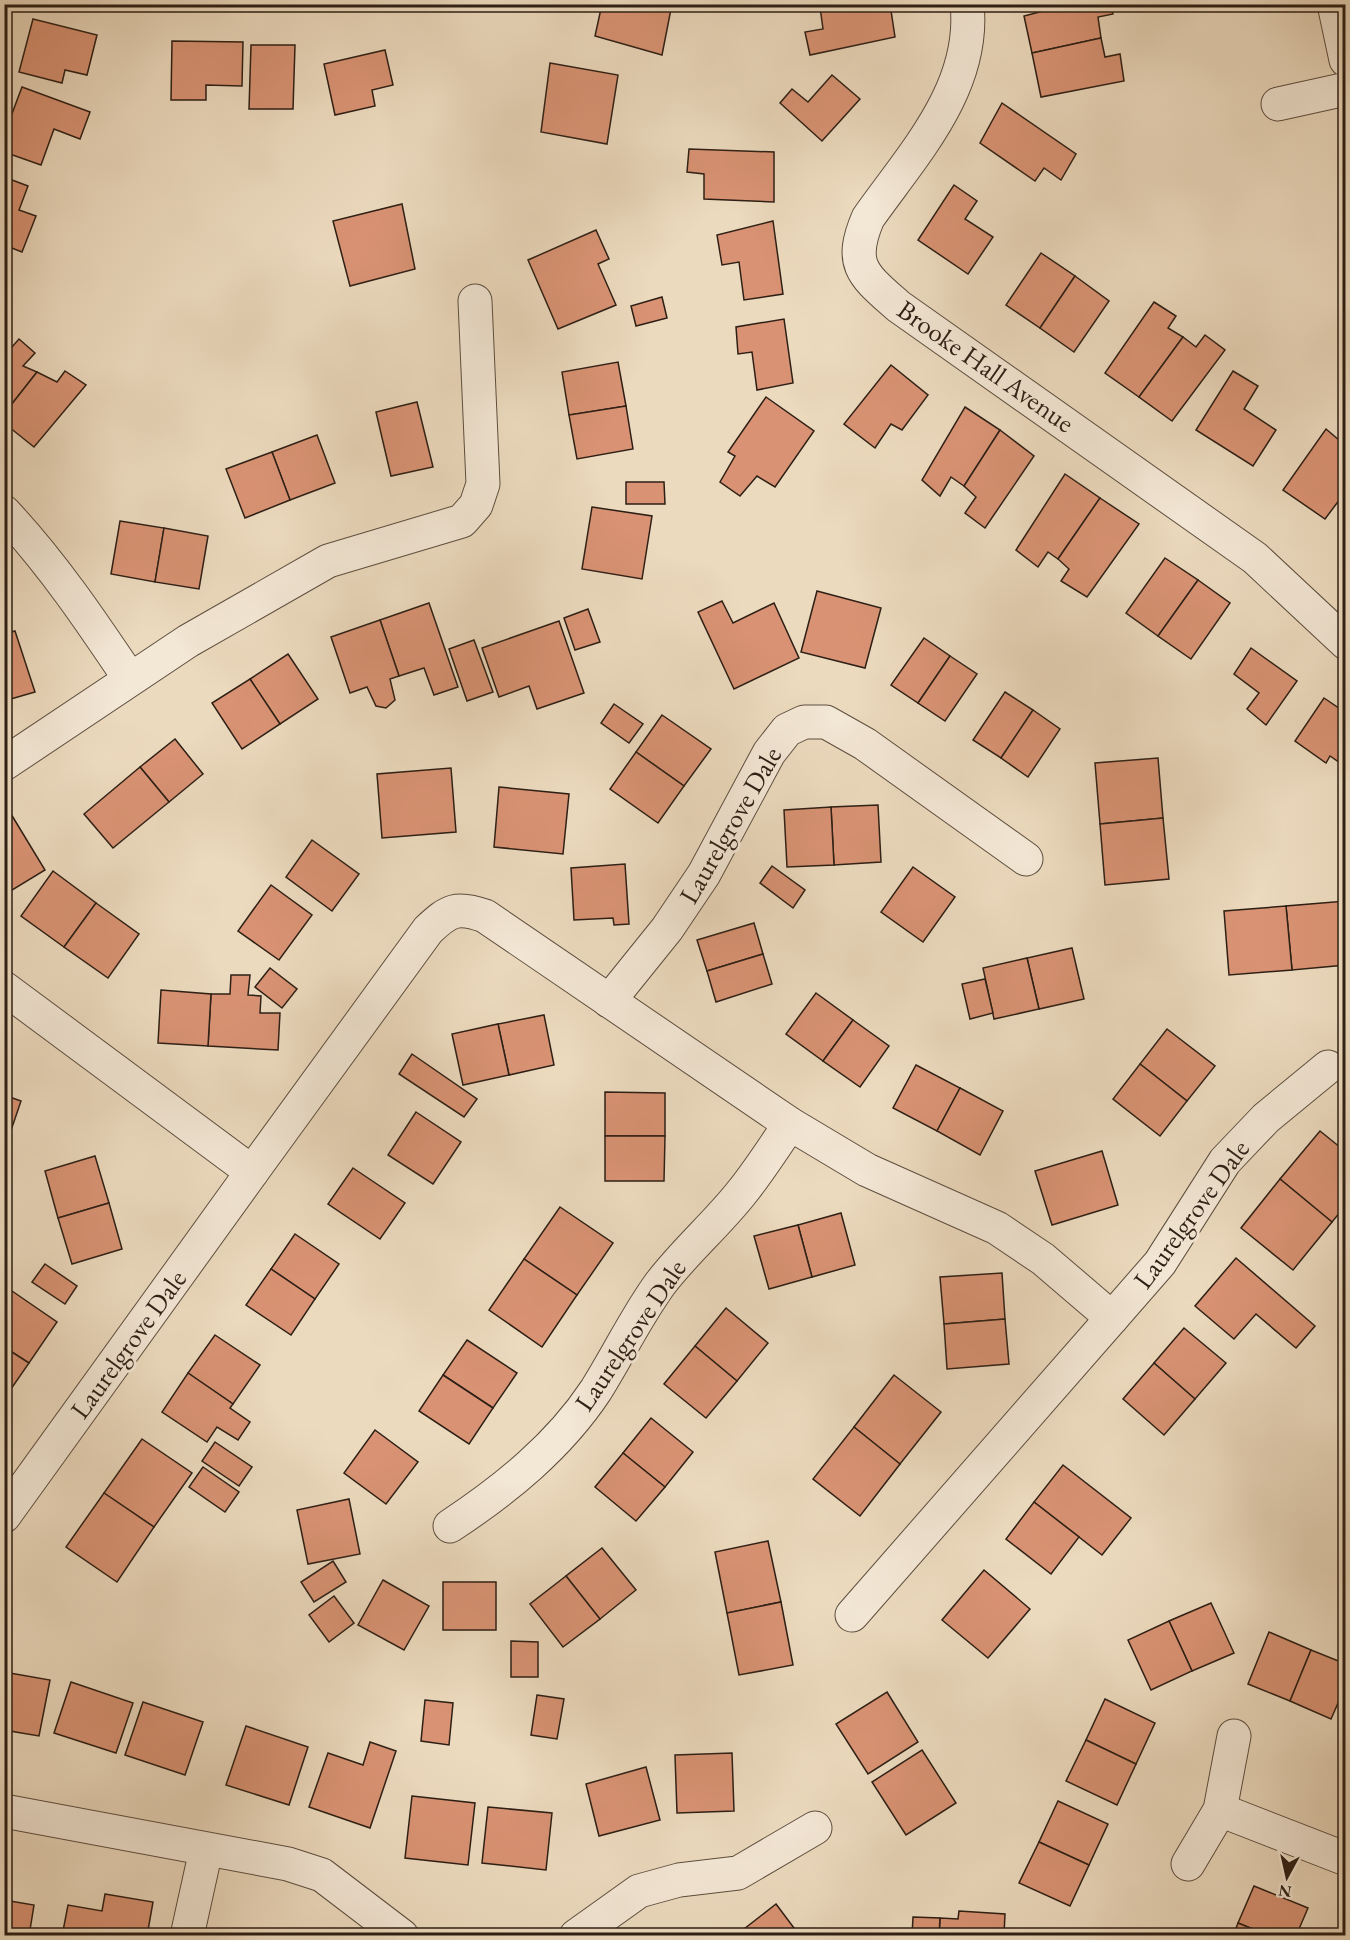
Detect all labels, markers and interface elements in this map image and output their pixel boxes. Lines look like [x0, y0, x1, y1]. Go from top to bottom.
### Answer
street label: Brooke Hall Avenue [891, 292, 1081, 440]
street label: Laurelgrove Dale [671, 740, 789, 910]
street label: Laurelgrove Dale [1125, 1133, 1257, 1295]
street label: Laurelgrove Dale [566, 1252, 694, 1418]
street label: Laurelgrove Dale [62, 1263, 194, 1425]
north arrow [1257, 1847, 1317, 1907]
text: N [1277, 1880, 1293, 1903]

